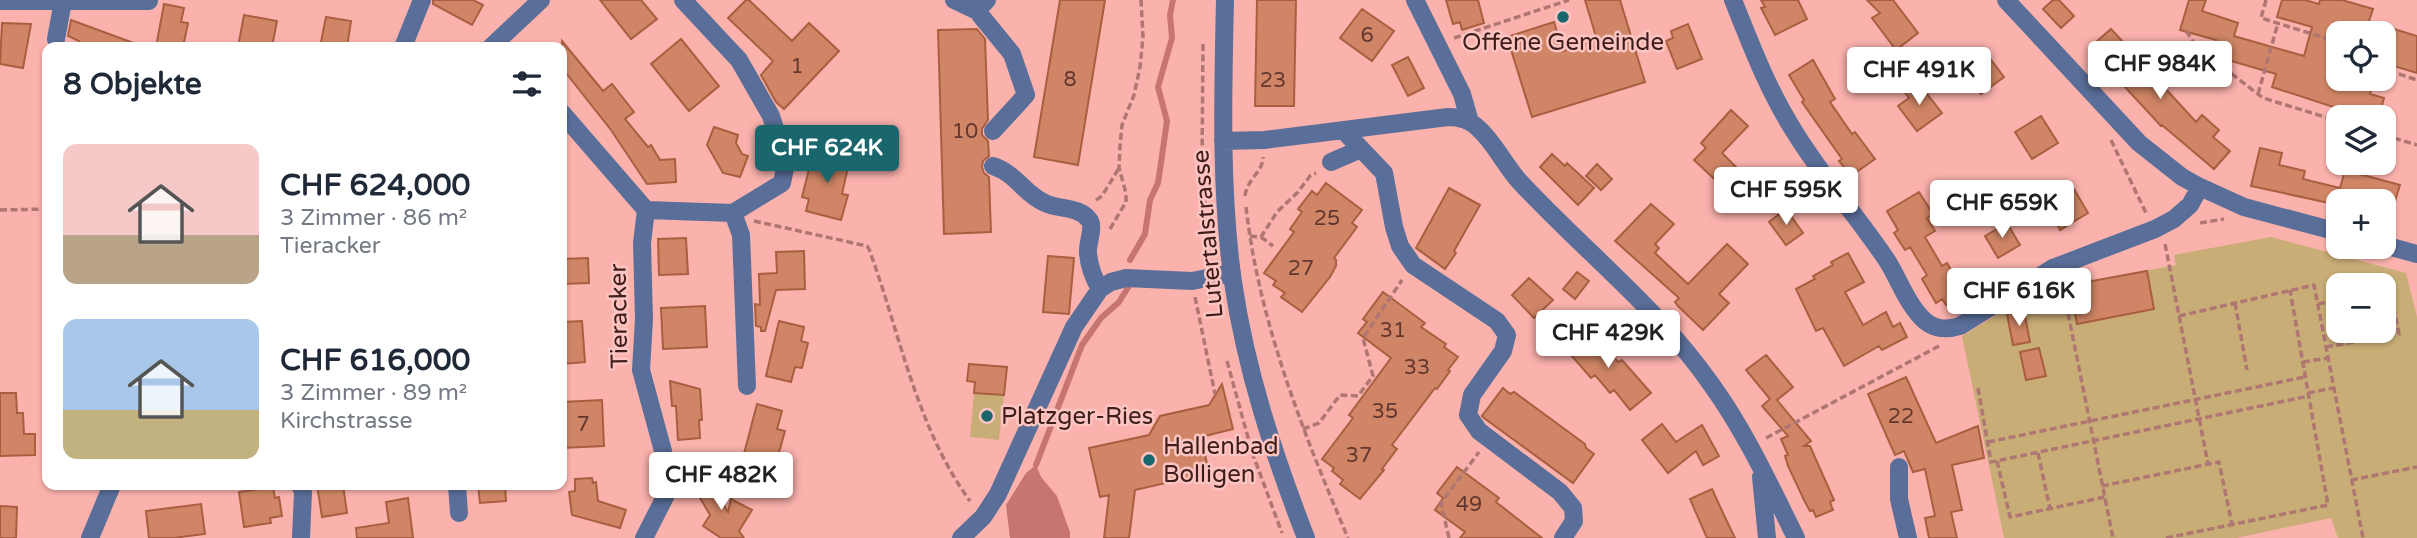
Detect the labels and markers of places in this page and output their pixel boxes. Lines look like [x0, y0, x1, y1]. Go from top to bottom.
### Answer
marker: Offene Gemeinde [1555, 9, 1571, 25]
place label: Offene Gemeinde [1462, 28, 1664, 57]
pin: CHF 984K [2088, 42, 2232, 101]
pin: CHF 491K [1847, 48, 1991, 107]
pin: CHF 624K [755, 125, 899, 185]
pin: CHF 595K [1714, 168, 1858, 227]
pin: CHF 659K [1930, 180, 2074, 240]
pin: CHF 616K [1947, 268, 2091, 328]
pin: CHF 429K [1536, 310, 1680, 370]
place label: Platzger-Ries [1001, 402, 1153, 431]
marker: Platzger-Ries [979, 408, 995, 424]
place label: Hallenbad Bolligen [1163, 432, 1279, 489]
pin: CHF 482K [649, 452, 793, 512]
marker: Hallenbad Bolligen [1141, 452, 1157, 468]

